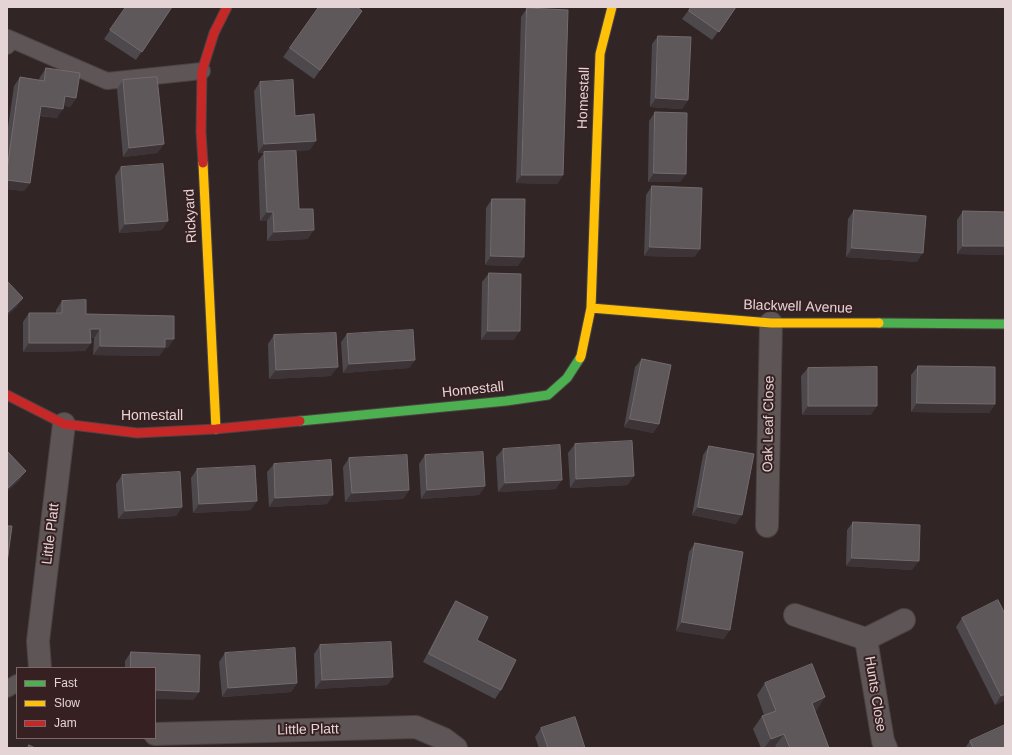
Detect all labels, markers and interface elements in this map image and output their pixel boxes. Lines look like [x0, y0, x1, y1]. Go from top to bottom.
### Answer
street label: Homestall [575, 67, 593, 129]
street label: Rickyard [181, 188, 201, 244]
street label: Blackwell Avenue [743, 297, 853, 317]
street label: Oak Leaf Close [760, 376, 778, 472]
street label: Homestall [441, 378, 505, 402]
street label: Homestall [121, 408, 183, 424]
street label: Little Platt [39, 502, 63, 566]
street label: Hunts Close [861, 655, 889, 733]
legend [16, 667, 156, 739]
text: Fast [54, 676, 77, 690]
text: Slow [54, 696, 80, 710]
text: Jam [54, 716, 77, 730]
street label: Little Platt [277, 721, 339, 739]

